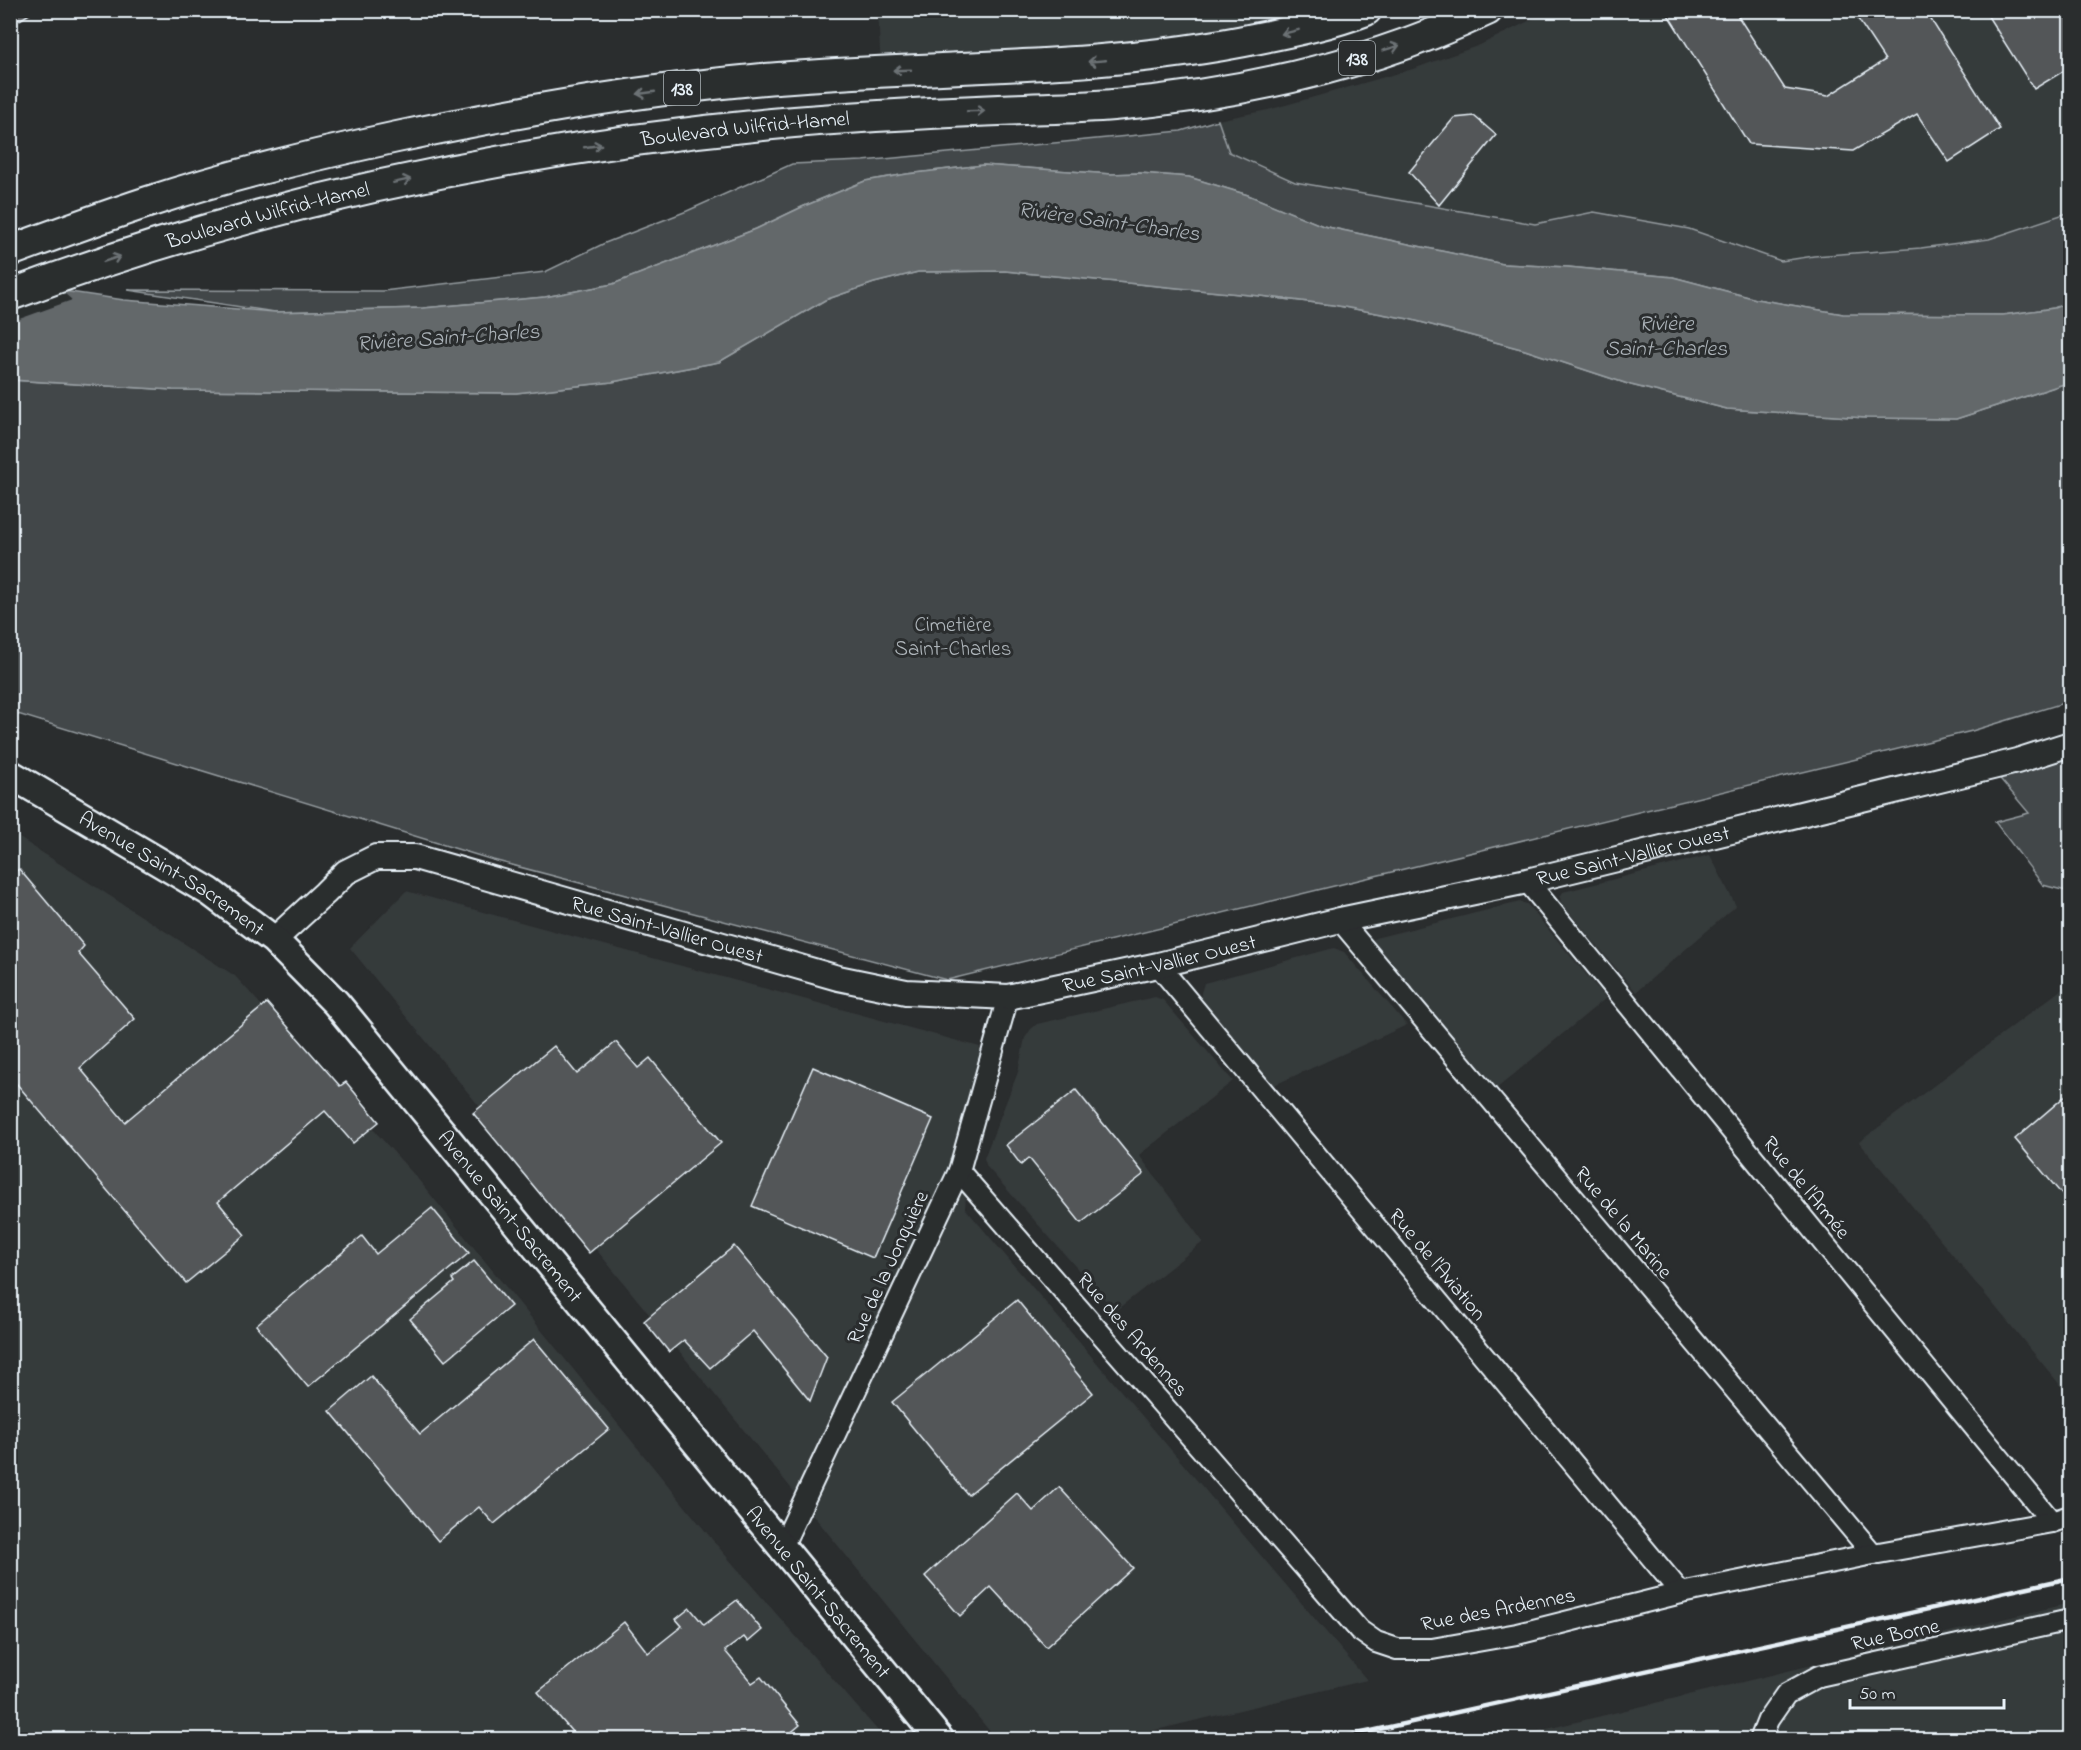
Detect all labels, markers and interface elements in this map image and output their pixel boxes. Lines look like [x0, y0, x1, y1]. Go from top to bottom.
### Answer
one-way arrow [1280, 26, 1299, 38]
road number: 138 [1339, 41, 1375, 75]
one-way arrow [1381, 42, 1400, 53]
one-way arrow [1088, 56, 1108, 67]
one-way arrow [893, 64, 913, 76]
road number: 138 [664, 71, 700, 105]
one-way arrow [636, 88, 656, 99]
street label: Boulevard Wilfrid-Hamel [638, 105, 850, 156]
one-way arrow [965, 105, 985, 116]
one-way arrow [583, 140, 603, 151]
street label: Boulevard Wilfrid-Hamel [162, 175, 373, 258]
one-way arrow [392, 175, 411, 187]
water label: Rivière Saint-Charles [1016, 194, 1202, 252]
one-way arrow [102, 253, 121, 264]
water label: Rivière Saint-Charles [1605, 309, 1728, 366]
water label: Rivière Saint-Charles [356, 317, 541, 361]
park label: Cimetière Saint-Charles [895, 611, 1011, 665]
street label: Avenue Saint-Sacrement [72, 805, 270, 945]
street label: Rue Saint-Vallier Ouest [1533, 819, 1733, 895]
street label: Rue Saint-Vallier Ouest [567, 889, 766, 973]
street label: Rue Saint-Vallier Ouest [1060, 928, 1260, 1002]
street label: Avenue Saint-Sacrement [429, 1125, 589, 1310]
street label: Rue de l'Armée [1754, 1130, 1857, 1247]
street label: Rue de la Marine [1566, 1160, 1679, 1287]
street label: Rue de la Jonquière [840, 1186, 938, 1349]
street label: Rue de l'Aviation [1380, 1203, 1493, 1328]
street label: Rue des Ardennes [1069, 1266, 1194, 1404]
street label: Avenue Saint-Sacrement [737, 1500, 897, 1686]
street label: Rue des Ardennes [1419, 1581, 1578, 1641]
street label: Rue Borne [1849, 1612, 1943, 1660]
scale bar [1850, 1672, 2004, 1710]
text: 50 m [1859, 1682, 1896, 1708]

